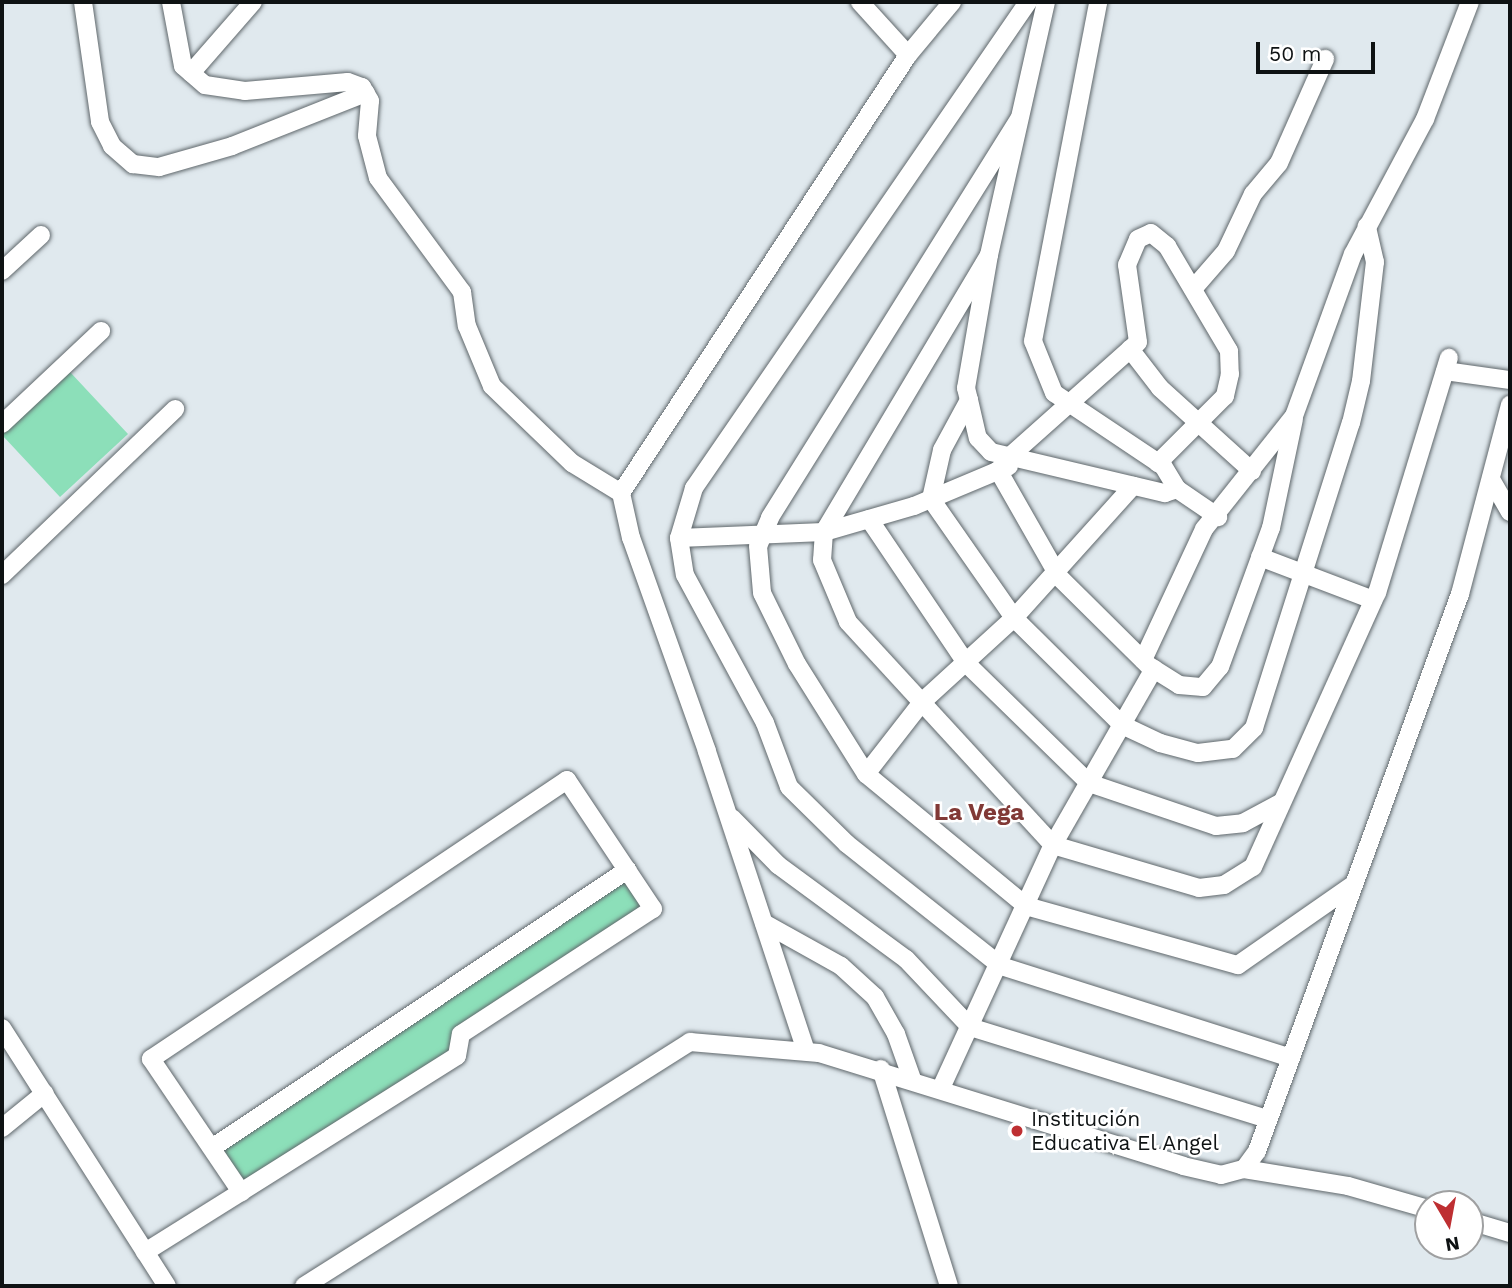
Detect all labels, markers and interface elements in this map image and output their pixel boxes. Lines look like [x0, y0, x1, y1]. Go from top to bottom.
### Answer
scale bar [1260, 28, 1379, 72]
text: 50 m [1269, 41, 1321, 66]
district label: La Vega [933, 799, 1025, 827]
place label: Institución Educativa El Angel [1031, 1106, 1221, 1156]
marker: Institución Educativa El Angel [1009, 1123, 1025, 1139]
north arrow [1414, 1190, 1484, 1260]
text: N [1443, 1232, 1461, 1257]

